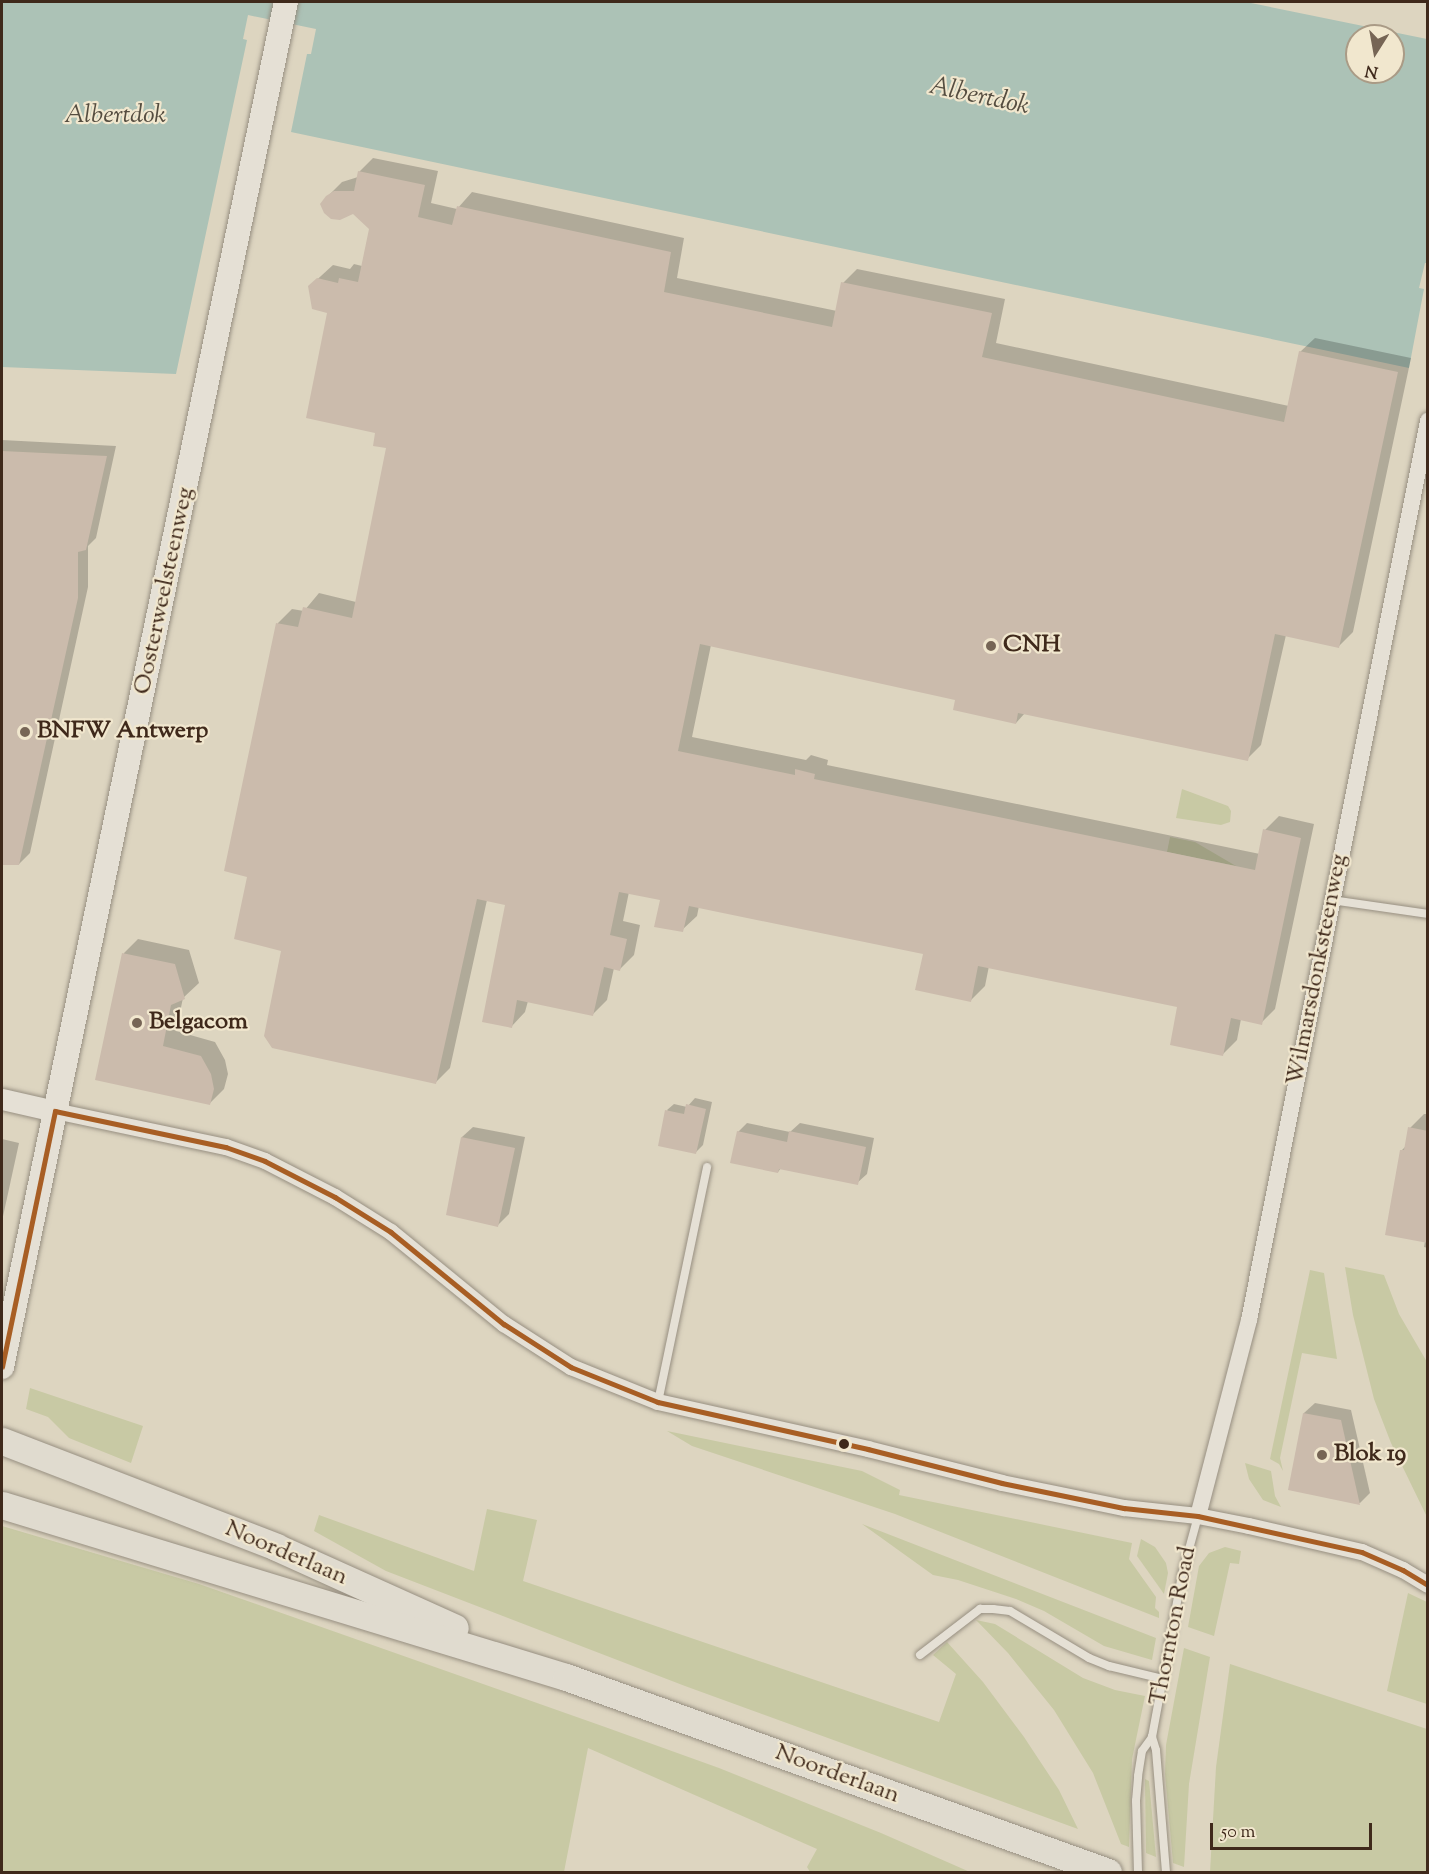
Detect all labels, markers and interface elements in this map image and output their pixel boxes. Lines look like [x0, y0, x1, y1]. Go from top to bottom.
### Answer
north arrow [1345, 24, 1405, 84]
text: N [1363, 58, 1380, 83]
water label: Albertdok [926, 71, 1032, 123]
water label: Albertdok [64, 100, 166, 132]
street label: Oosterweelsteenweg [129, 485, 201, 697]
place label: CNH [1003, 632, 1061, 660]
marker: CNH [984, 639, 998, 653]
place label: BNFW Antwerp [37, 718, 208, 746]
marker: BNFW Antwerp [18, 725, 32, 739]
street label: Wilmarsdonksteenweg [1281, 852, 1355, 1088]
place label: Belgacom [149, 1009, 248, 1037]
marker: Belgacom [130, 1016, 144, 1030]
unlabelled marker [838, 1438, 850, 1450]
place label: Blok 19 [1334, 1441, 1406, 1469]
marker: Blok 19 [1315, 1448, 1329, 1462]
street label: Noorderlaan [220, 1515, 352, 1593]
street label: Thornton Road [1144, 1544, 1204, 1708]
street label: Noorderlaan [771, 1739, 903, 1811]
scale bar [1213, 1811, 1375, 1849]
text: 50 m [1221, 1820, 1255, 1846]

